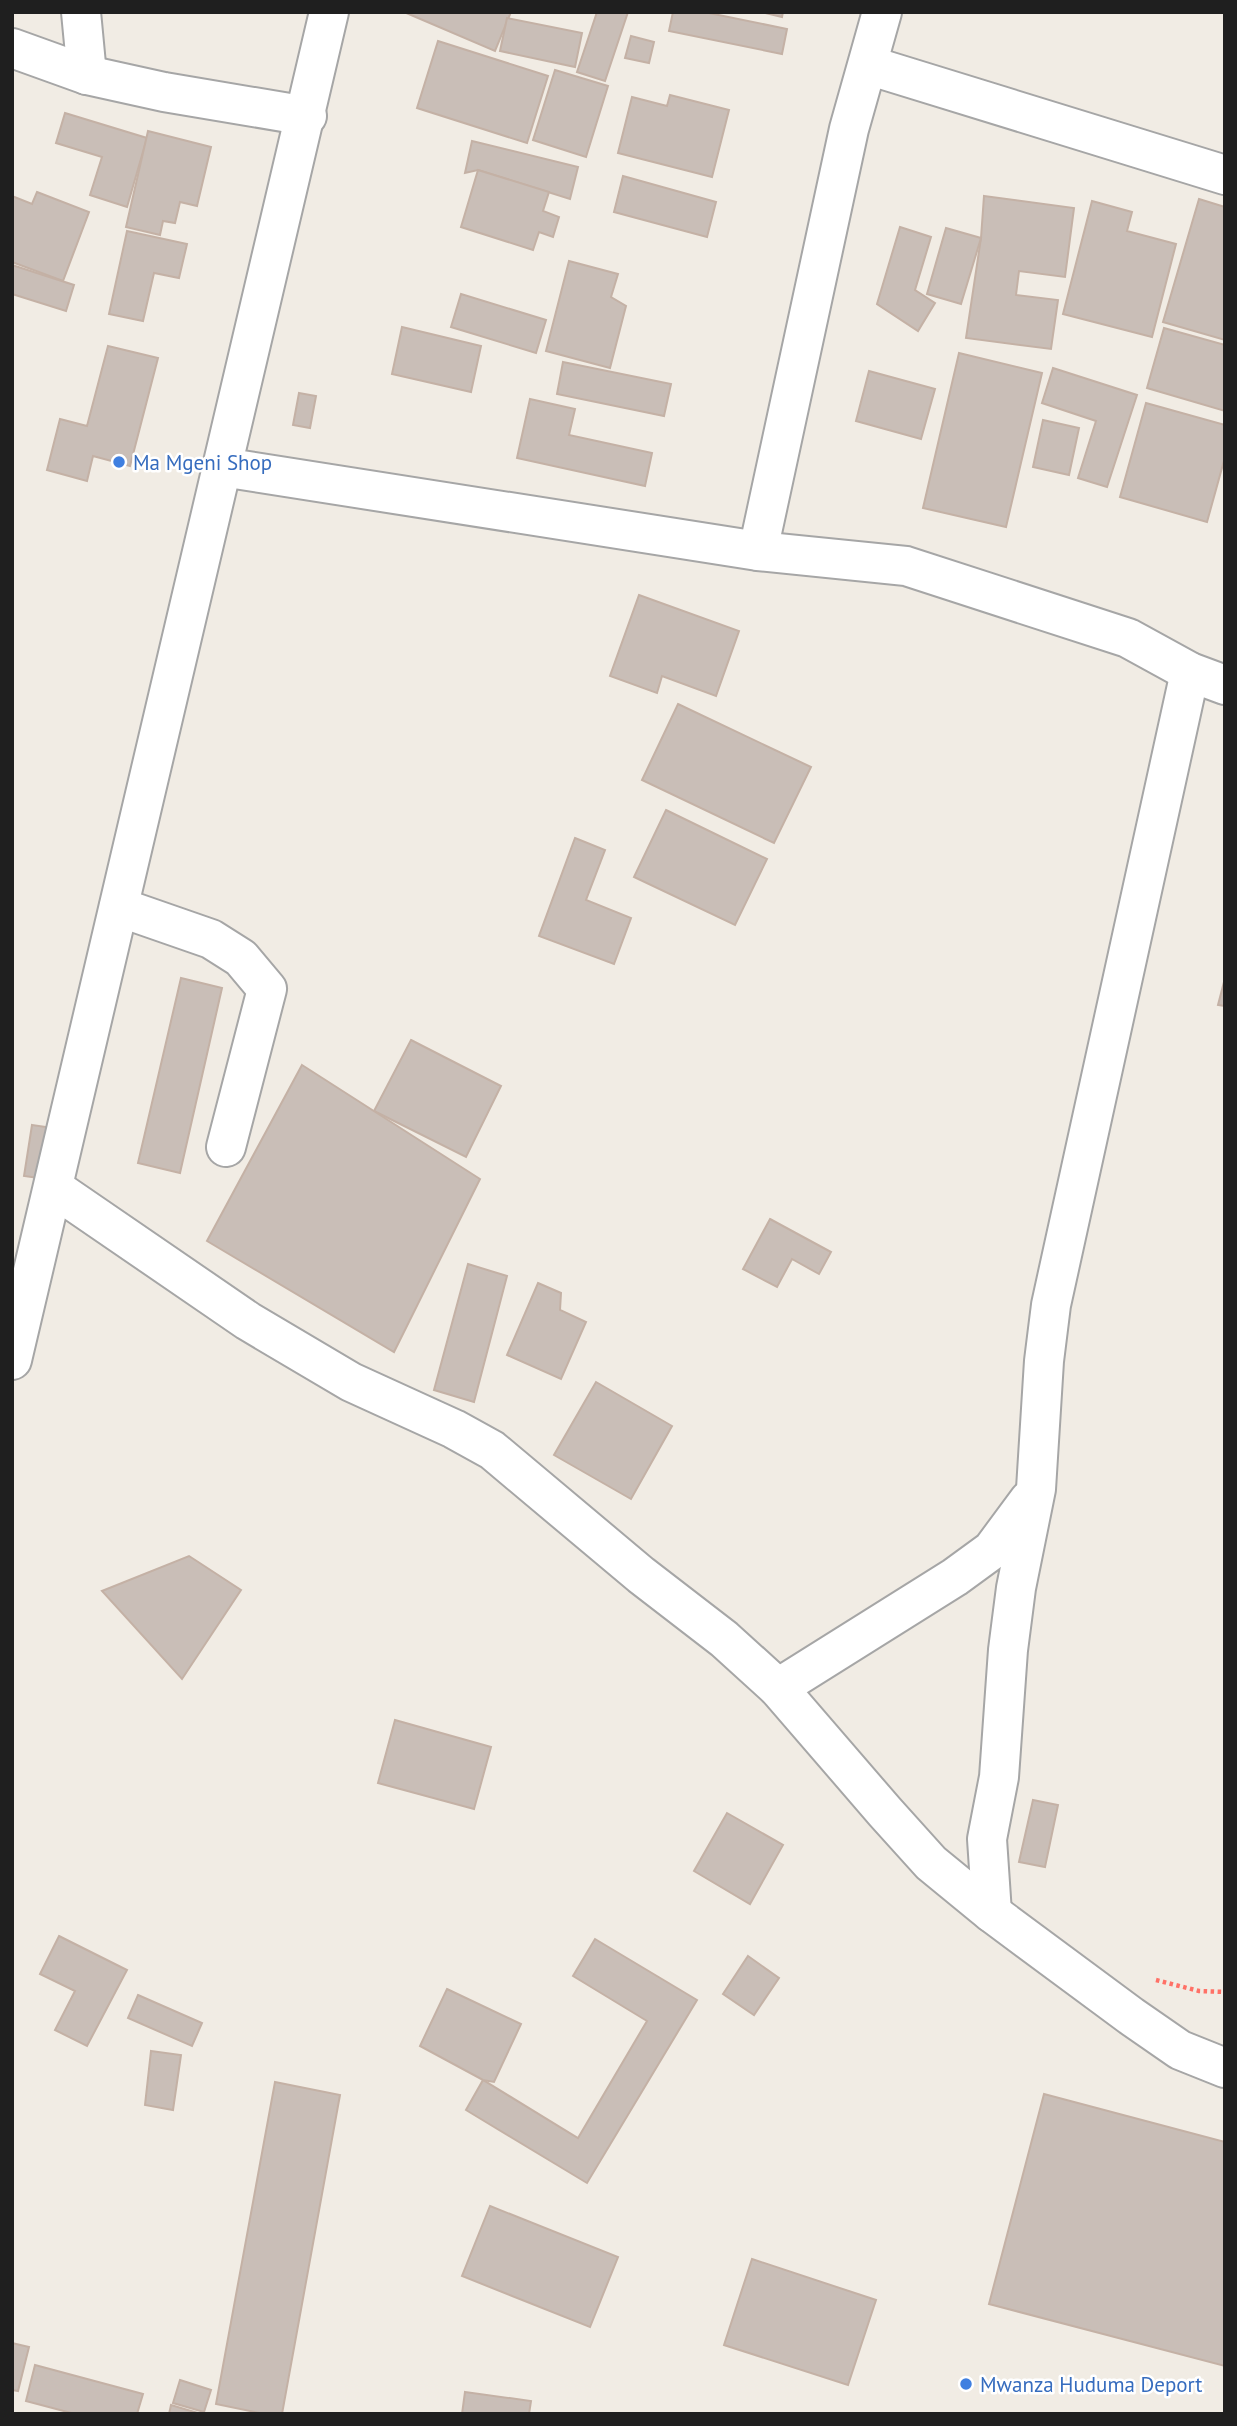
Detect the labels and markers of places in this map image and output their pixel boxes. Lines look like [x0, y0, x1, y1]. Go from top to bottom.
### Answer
place label: Ma Mgeni Shop [133, 449, 272, 476]
marker: Ma Mgeni Shop [111, 454, 127, 470]
place label: Mwanza Huduma Deport [980, 2371, 1202, 2398]
marker: Mwanza Huduma Deport [958, 2376, 974, 2392]

